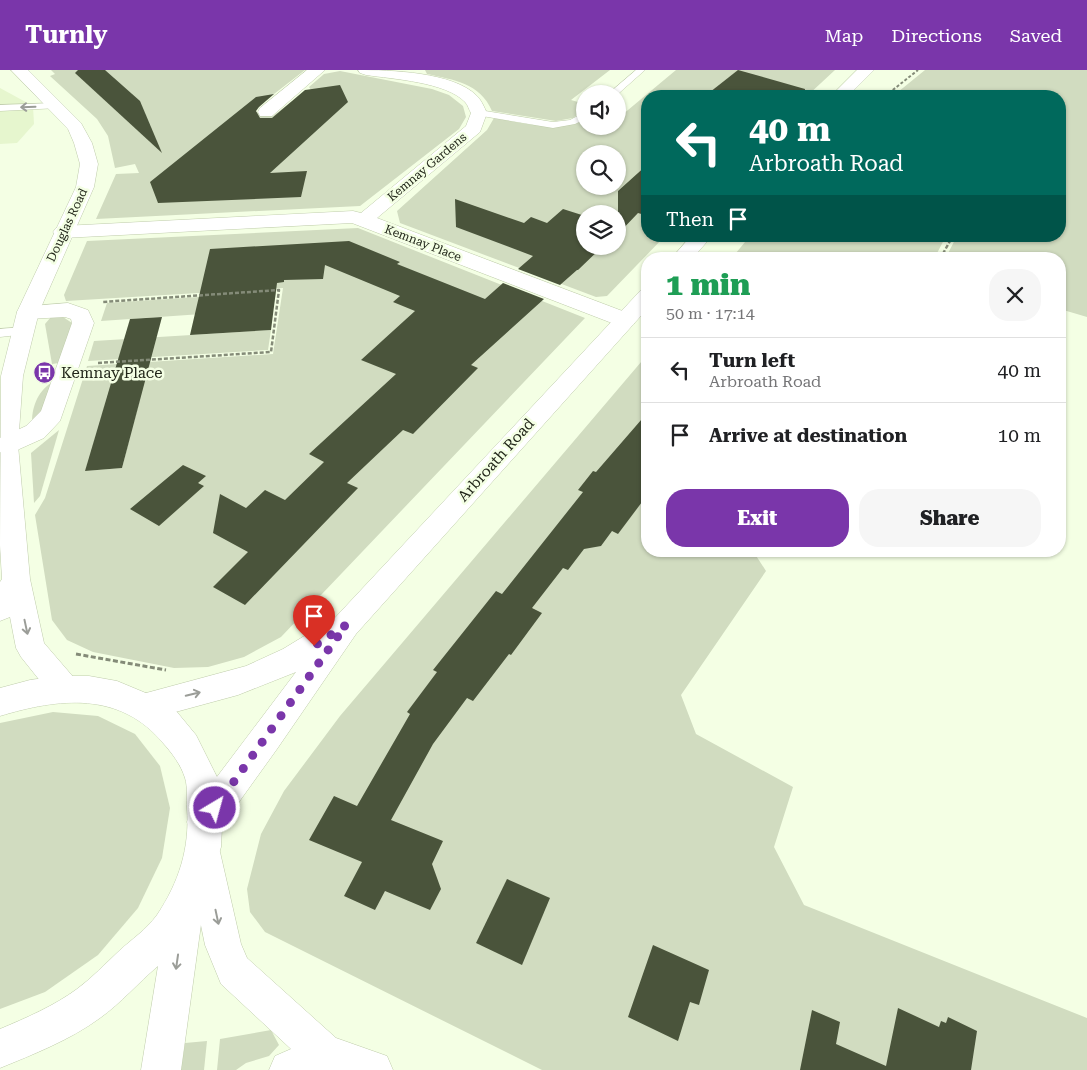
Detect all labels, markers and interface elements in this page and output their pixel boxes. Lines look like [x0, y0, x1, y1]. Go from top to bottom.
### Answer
text: Turnly [25, 21, 108, 49]
text: Map [825, 25, 863, 46]
text: Directions [891, 25, 982, 46]
text: Saved [1010, 25, 1062, 46]
map controls [576, 85, 626, 255]
button: sound [576, 85, 626, 135]
one-way arrow [20, 103, 36, 112]
text: 40 m [749, 109, 831, 150]
icon: left [666, 110, 731, 175]
street label: Kemnay Gardens [385, 130, 470, 204]
button: search [576, 145, 626, 195]
text: Arbroath Road [749, 151, 903, 176]
street label: Douglas Road [44, 186, 90, 264]
button: layers [576, 205, 626, 255]
icon: arrive [724, 205, 752, 233]
text: Then [666, 208, 714, 231]
street label: Kemnay Place [383, 222, 464, 264]
text: 1 min [666, 267, 750, 302]
button: close [989, 269, 1041, 321]
text: 50 m · 17:14 [666, 304, 755, 323]
text: Turn left [709, 349, 795, 372]
icon: left [666, 356, 694, 384]
text: 40 m [998, 359, 1041, 382]
bus stop icon: Kemnay Place [33, 361, 57, 385]
place label: Kemnay Place [61, 364, 162, 382]
text: Arbroath Road [709, 372, 821, 391]
street label: Arbroath Road [454, 415, 538, 505]
icon: arrive [666, 421, 694, 449]
text: Arrive at destination [709, 424, 907, 447]
text: 10 m [998, 424, 1041, 447]
button: Exit [666, 489, 849, 547]
button: Share [859, 489, 1041, 547]
pin [293, 595, 335, 646]
icon: arrive [300, 602, 328, 630]
one-way arrow [22, 619, 31, 635]
one-way arrow [185, 689, 201, 698]
position arrow [188, 781, 240, 833]
one-way arrow [213, 909, 222, 925]
one-way arrow [172, 953, 182, 969]

